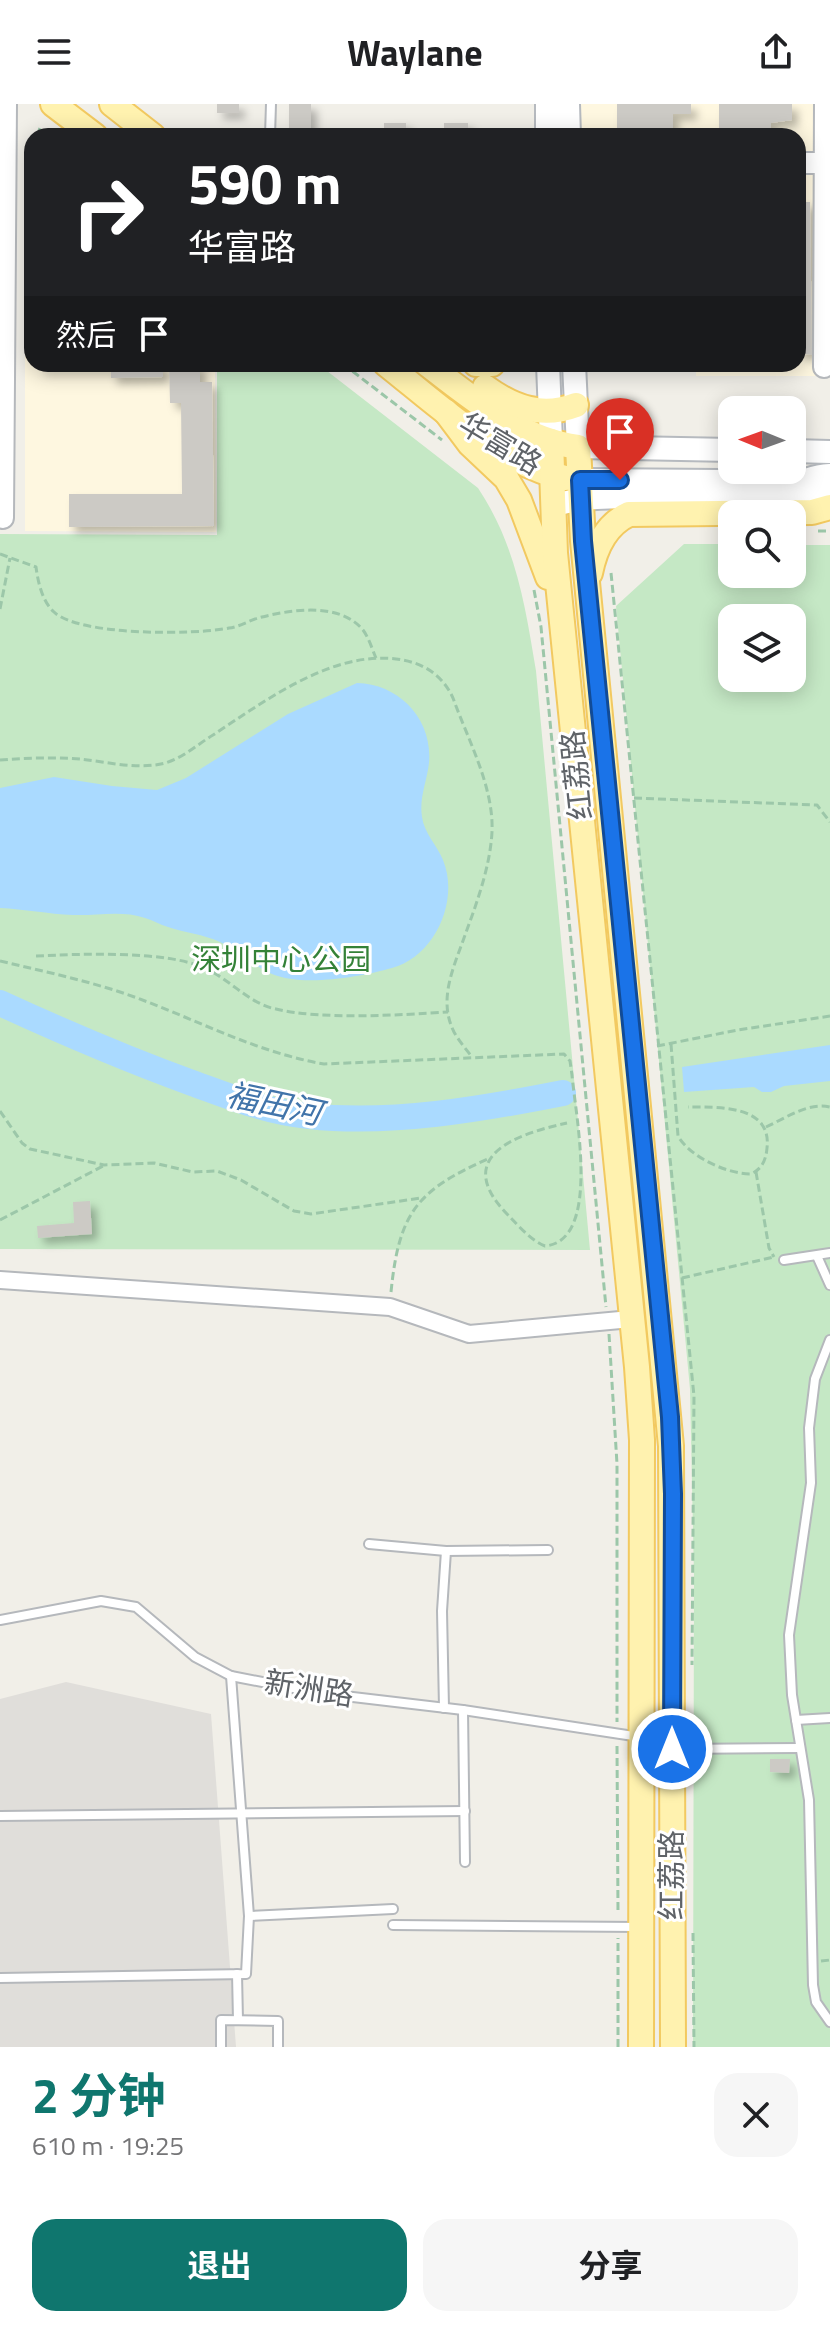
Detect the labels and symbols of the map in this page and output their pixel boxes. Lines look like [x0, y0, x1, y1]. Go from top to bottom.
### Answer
north arrow [718, 396, 806, 484]
pin [586, 398, 654, 480]
street label: 华富路 [450, 400, 551, 486]
street label: 红荔路 [548, 728, 604, 822]
park label: 深圳中心公园 [191, 936, 371, 982]
water label: 福田河 [222, 1070, 332, 1138]
street label: 新洲路 [261, 1658, 357, 1718]
position arrow [630, 1707, 714, 1791]
street label: 红荔路 [648, 1830, 694, 1920]

